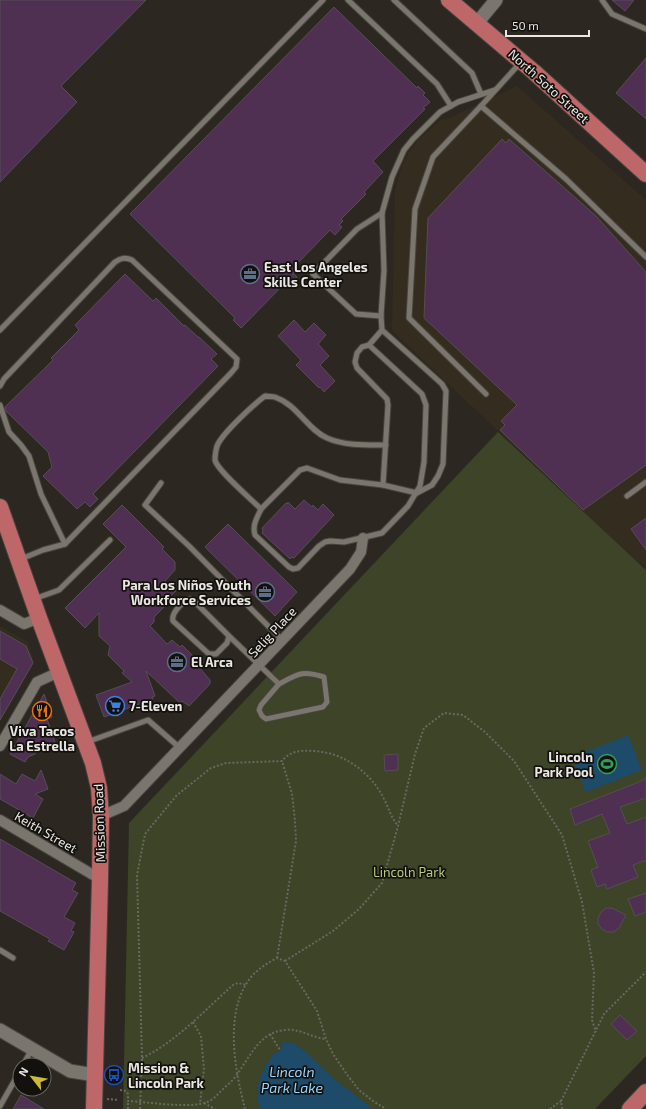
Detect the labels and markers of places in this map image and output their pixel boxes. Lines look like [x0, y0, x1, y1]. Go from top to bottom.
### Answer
place label: East Los Angeles Skills Center [264, 259, 368, 290]
office icon: East Los Angeles Skills Center [239, 263, 261, 285]
place label: Para Los Niños Youth Workforce Services [122, 577, 251, 608]
office icon: Para Los Niños Youth Workforce Services [254, 581, 276, 603]
office icon: El Arca [166, 651, 188, 673]
place label: El Arca [191, 654, 233, 670]
supermarket icon: 7-Eleven [104, 695, 126, 717]
place label: 7-Eleven [129, 698, 183, 714]
restaurant icon: Viva Tacos La Estrella [31, 700, 53, 722]
place label: Viva Tacos La Estrella [9, 723, 75, 754]
place label: Lincoln Park Pool [534, 749, 594, 780]
sports icon: Lincoln Park Pool [596, 753, 618, 775]
place label: Mission & Lincoln Park [128, 1060, 204, 1091]
bus stop icon: Mission & Lincoln Park [103, 1064, 125, 1086]

